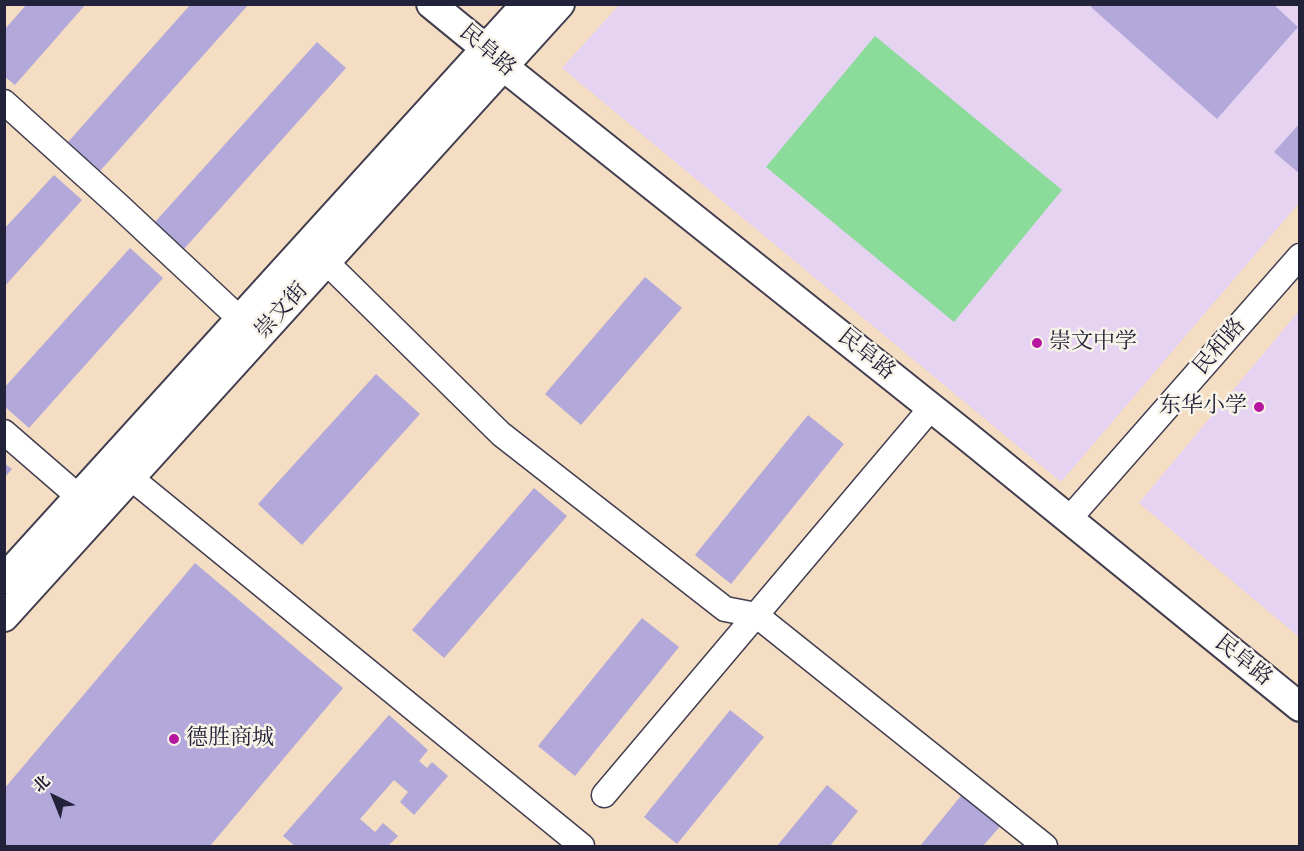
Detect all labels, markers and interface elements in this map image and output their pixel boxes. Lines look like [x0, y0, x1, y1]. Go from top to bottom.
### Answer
street label: 民阜路 [453, 19, 521, 83]
street label: 崇文街 [250, 278, 314, 344]
street label: 民和路 [1188, 313, 1252, 381]
street label: 民阜路 [832, 324, 900, 386]
place label: 崇文中学 [1049, 330, 1137, 356]
marker: 崇文中学 [1030, 336, 1044, 350]
place label: 东华小学 [1159, 394, 1247, 420]
marker: 东华小学 [1252, 400, 1266, 414]
street label: 民阜路 [1209, 630, 1277, 692]
place label: 德胜商城 [186, 726, 274, 752]
marker: 德胜商城 [167, 732, 181, 746]
north arrow [24, 767, 84, 827]
text: 北 [29, 771, 54, 796]

